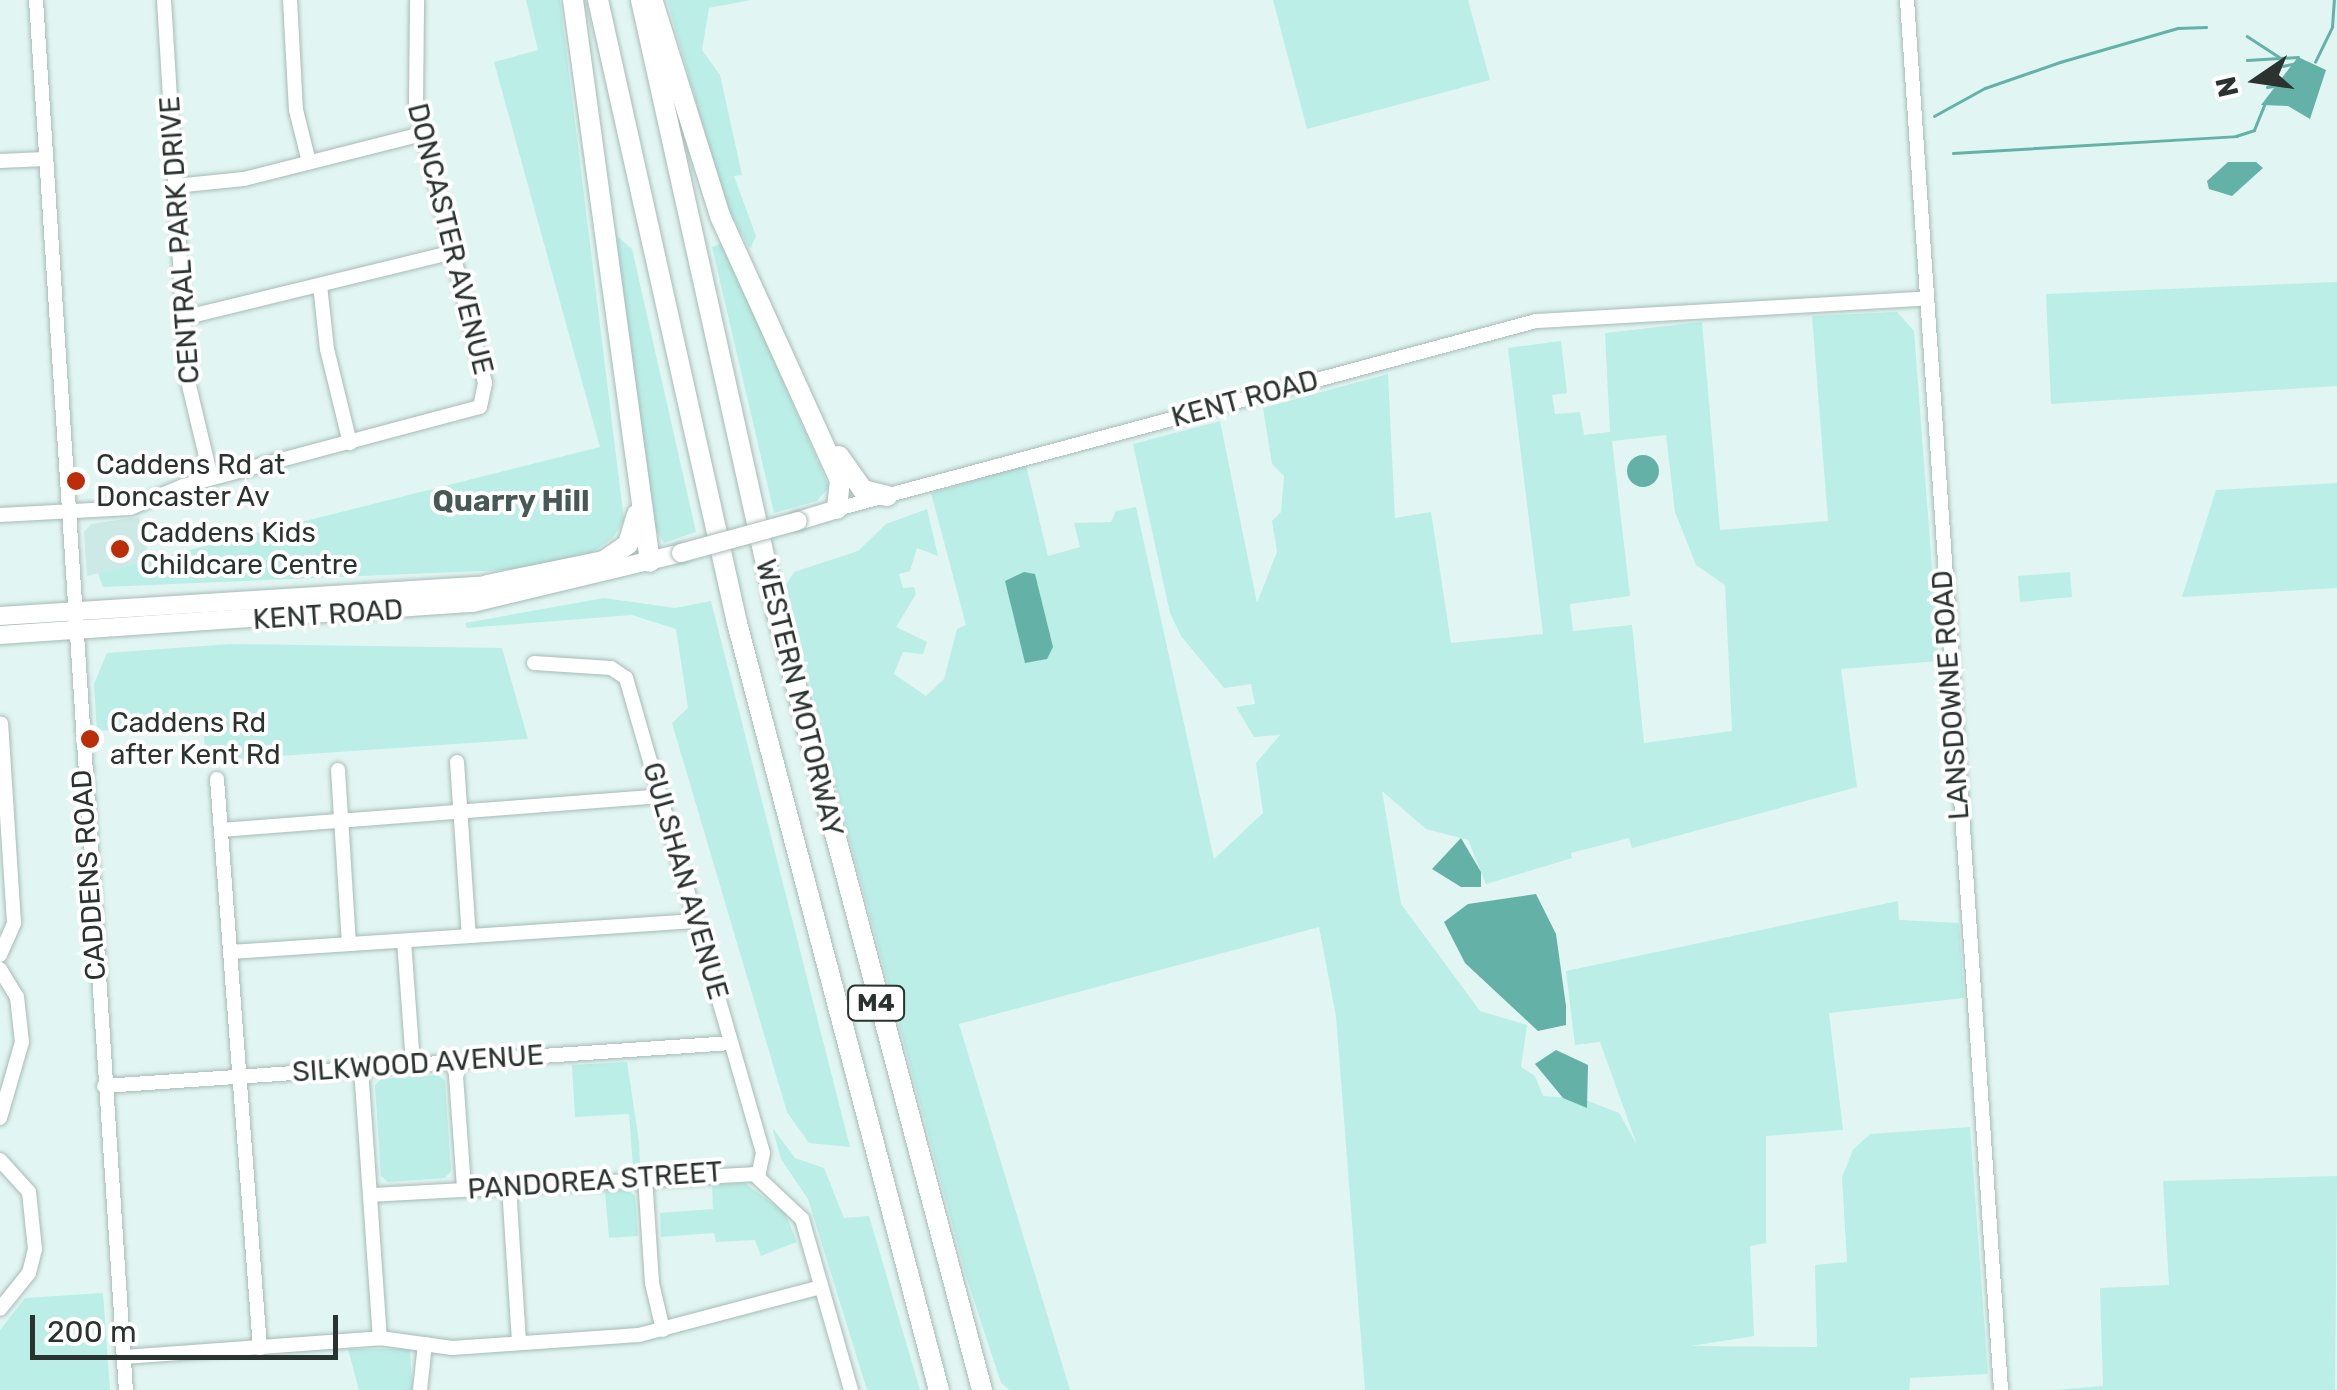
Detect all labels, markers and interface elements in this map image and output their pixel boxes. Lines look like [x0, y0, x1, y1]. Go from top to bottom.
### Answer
north arrow [2207, 30, 2307, 130]
text: N [2209, 73, 2246, 100]
street label: CENTRAL PARK DRIVE [153, 95, 207, 385]
street label: DONCASTER AVENUE [400, 100, 500, 378]
street label: KENT ROAD [1168, 363, 1322, 435]
place label: Caddens Rd at Doncaster Av [96, 448, 285, 514]
marker: Caddens Rd at Doncaster Av [65, 470, 87, 492]
district label: Quarry Hill [432, 483, 590, 519]
place label: Caddens Kids Childcare Centre [140, 516, 358, 582]
marker: Caddens Kids Childcare Centre [109, 538, 131, 560]
street label: WESTERN MOTORWAY [748, 556, 850, 840]
street label: LANSDOWNE ROAD [1926, 569, 1976, 821]
street label: KENT ROAD [251, 593, 405, 637]
place label: Caddens Rd after Kent Rd [110, 706, 281, 772]
marker: Caddens Rd after Kent Rd [79, 728, 101, 750]
street label: GULSHAN AVENUE [635, 758, 735, 1004]
street label: CADDENS ROAD [65, 768, 113, 982]
road number: M4 [846, 983, 906, 1023]
street label: SILKWOOD AVENUE [291, 1038, 545, 1090]
street label: PANDOREA STREET [466, 1155, 724, 1207]
scale bar [35, 1295, 342, 1357]
text: 200 m [47, 1314, 137, 1350]

